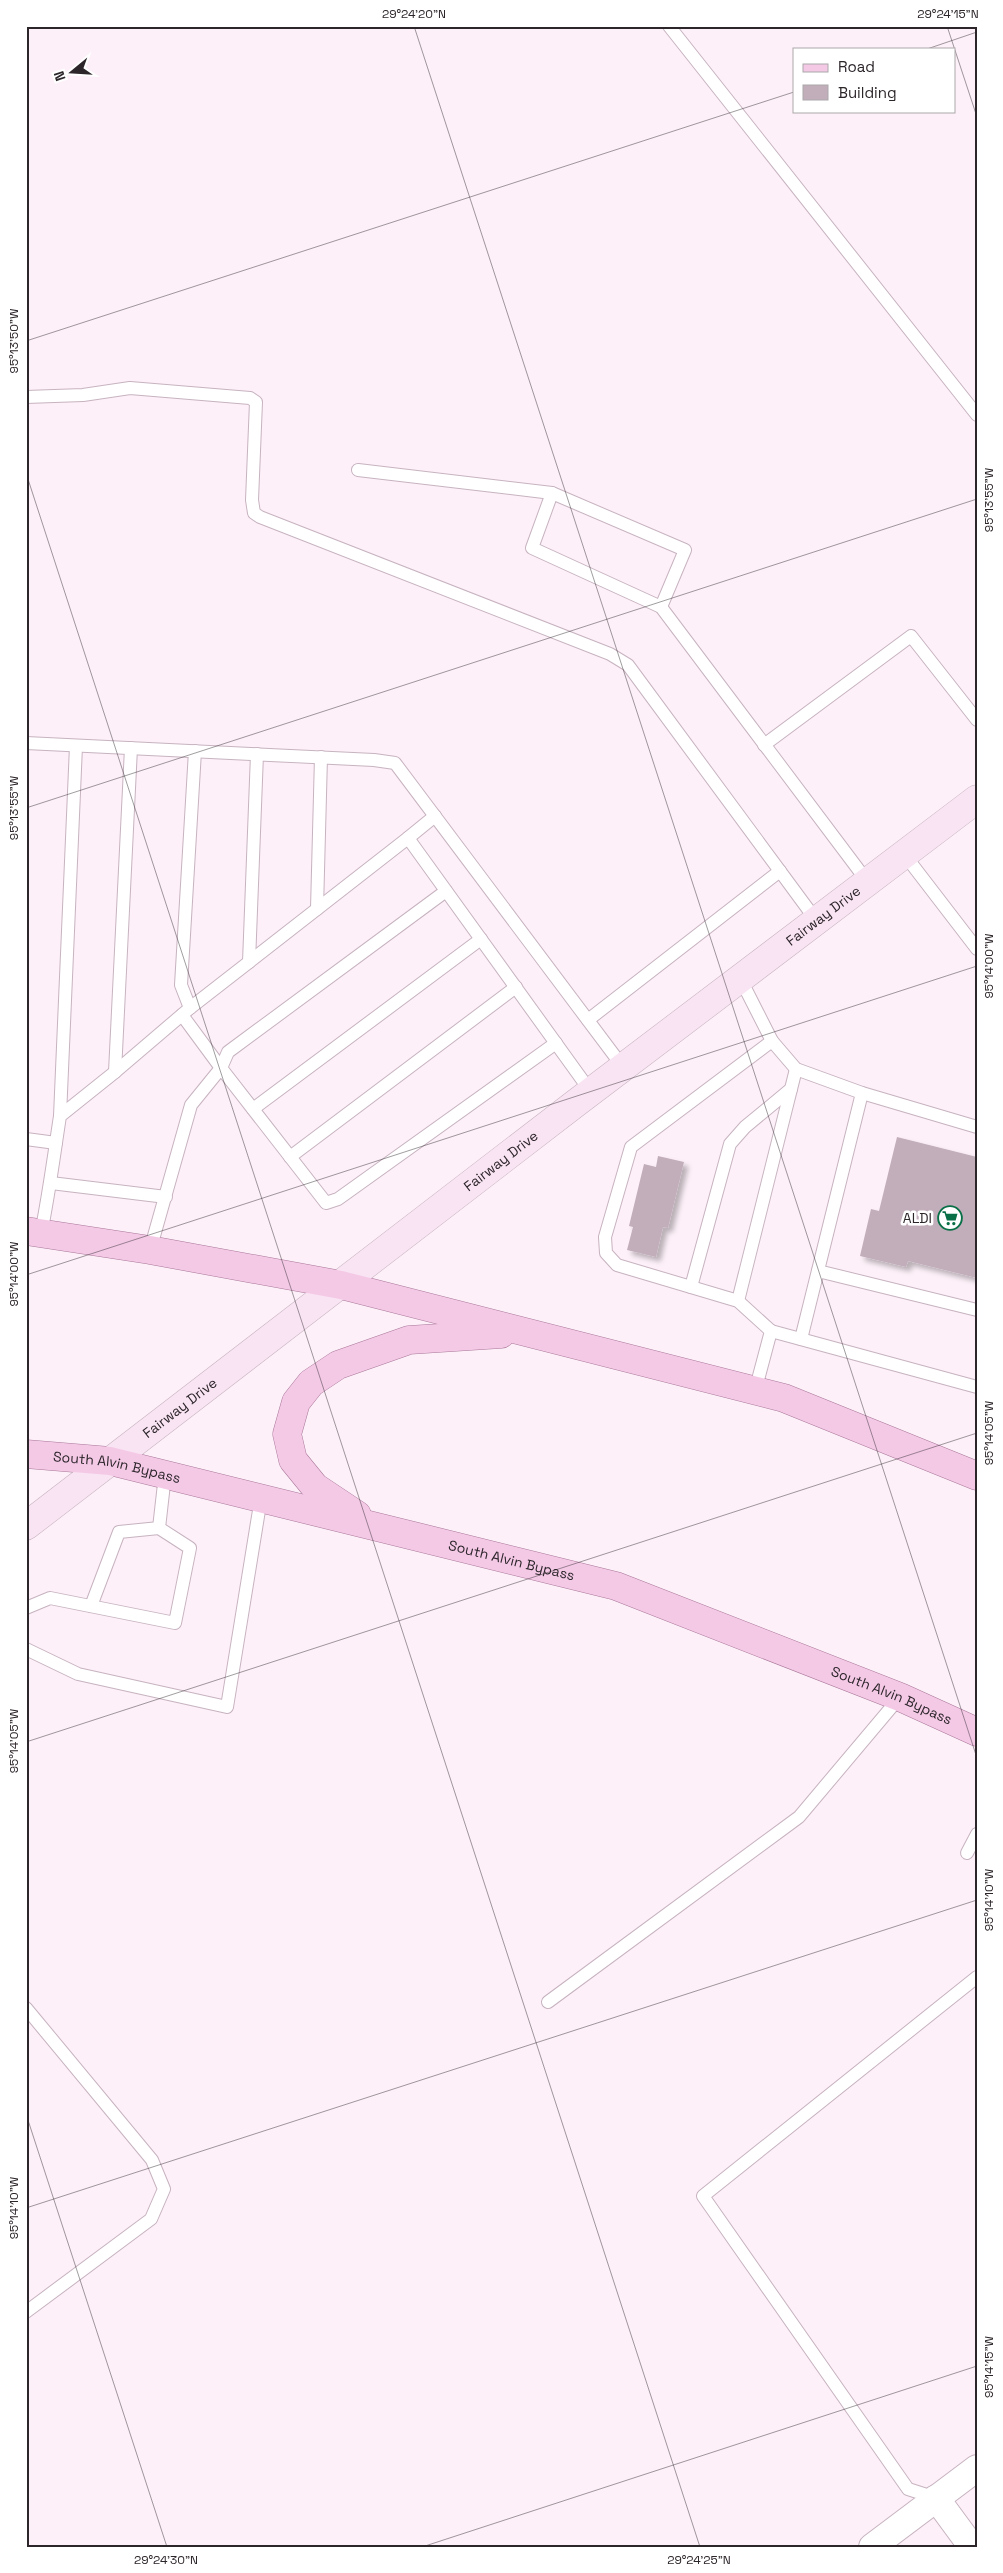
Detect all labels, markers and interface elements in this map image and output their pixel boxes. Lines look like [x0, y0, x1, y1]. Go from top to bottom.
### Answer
text: 29°24'20"N [382, 6, 446, 22]
text: 29°24'15"N [917, 6, 979, 22]
north arrow [48, 48, 98, 98]
legend [793, 48, 956, 112]
text: Road [838, 57, 875, 76]
text: N [50, 69, 70, 83]
text: Building [838, 83, 897, 102]
text: 95°13'50"W [6, 308, 22, 373]
text: 95°13'55"W [981, 467, 997, 532]
text: 95°13'55"W [6, 775, 22, 840]
street label: Fairway Drive [782, 882, 864, 950]
text: 95°14'00"W [981, 933, 997, 999]
street label: Fairway Drive [460, 1127, 542, 1195]
supermarket icon: ALDI [937, 1205, 963, 1231]
place label: ALDI [903, 1209, 932, 1227]
text: 95°14'00"W [6, 1241, 22, 1307]
street label: Fairway Drive [139, 1373, 221, 1442]
text: 95°14'05"W [981, 1400, 997, 1465]
street label: South Alvin Bypass [52, 1447, 182, 1487]
street label: South Alvin Bypass [447, 1536, 577, 1584]
street label: South Alvin Bypass [829, 1662, 955, 1728]
text: 95°14'05"W [6, 1708, 22, 1773]
text: 95°14'10"W [981, 1868, 997, 1931]
text: 95°14'10"W [6, 2176, 22, 2239]
text: 95°14'15"W [981, 2336, 997, 2398]
text: 29°24'30"N [134, 2552, 198, 2568]
text: 29°24'25"N [667, 2552, 731, 2568]

